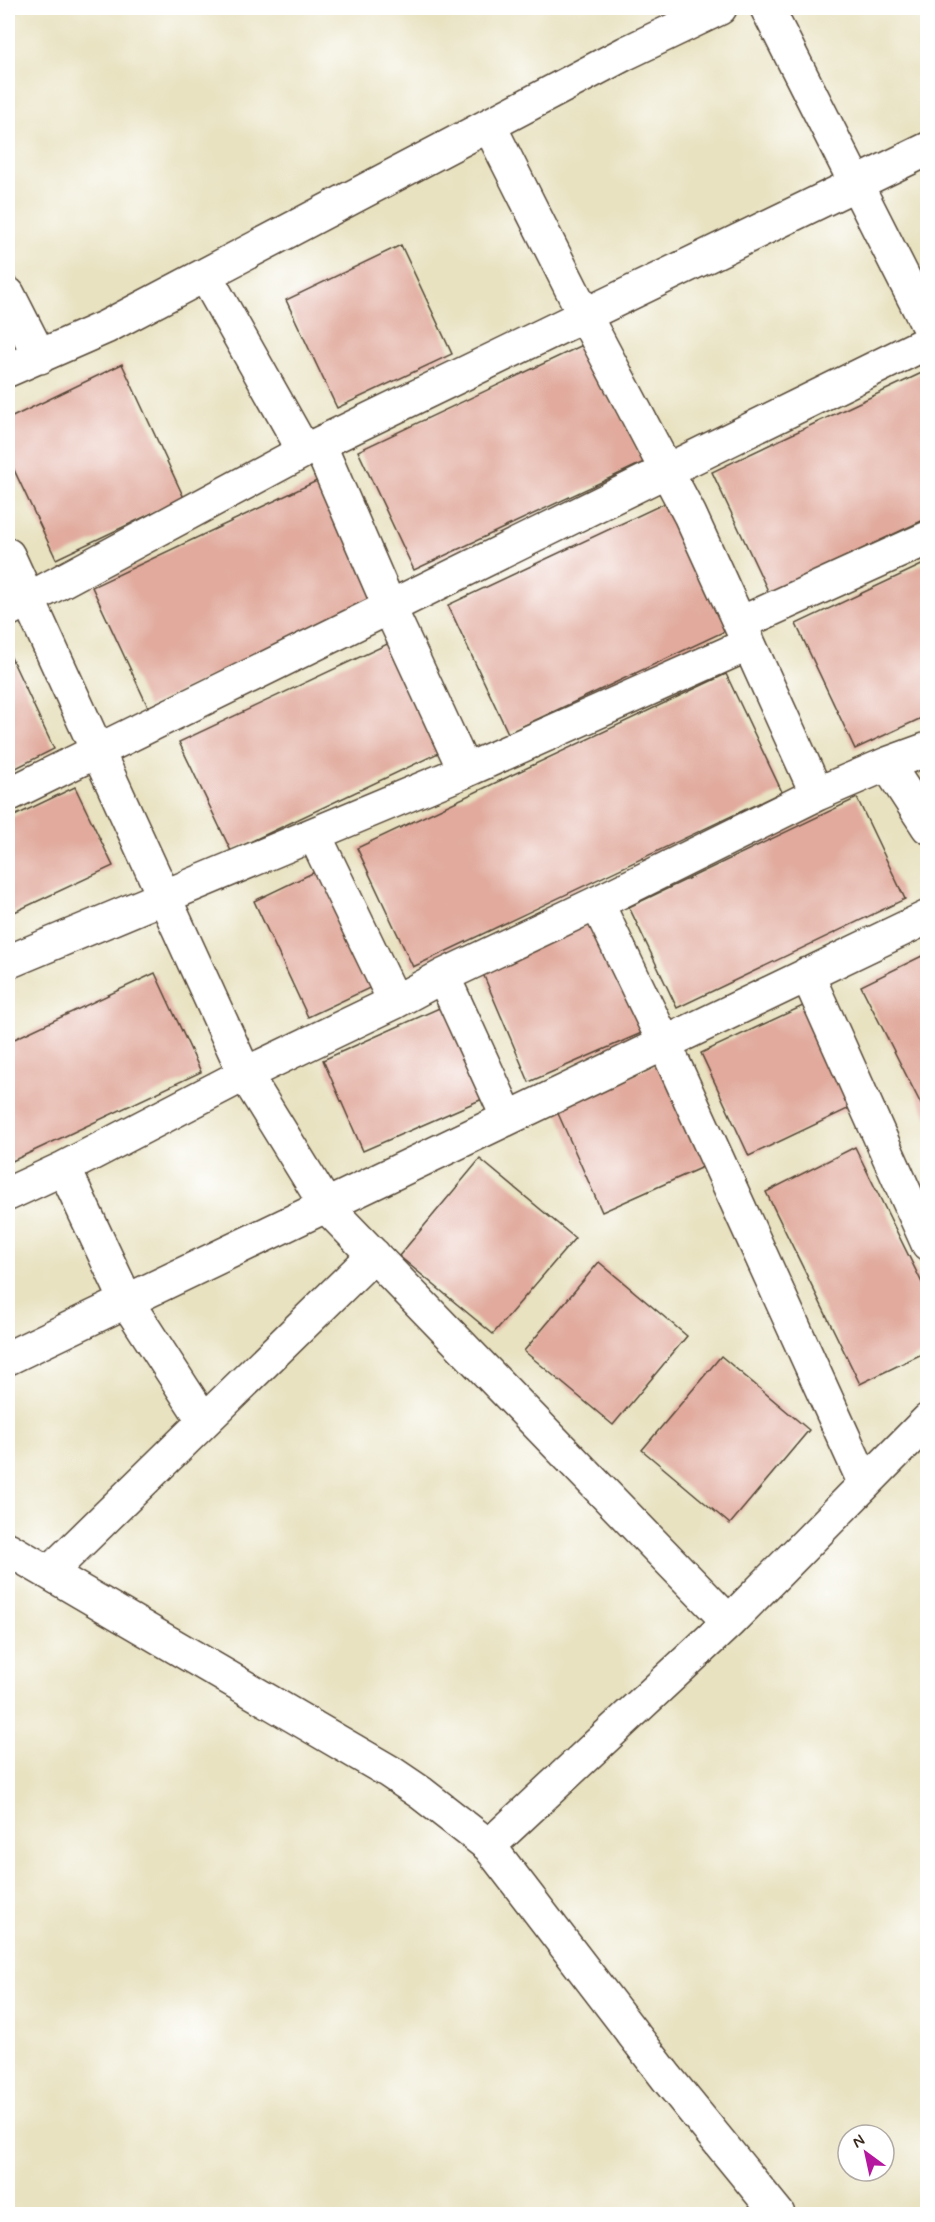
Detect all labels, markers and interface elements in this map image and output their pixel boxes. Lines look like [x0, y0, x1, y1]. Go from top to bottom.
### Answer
north arrow [836, 2123, 896, 2183]
text: N [848, 2130, 869, 2153]

